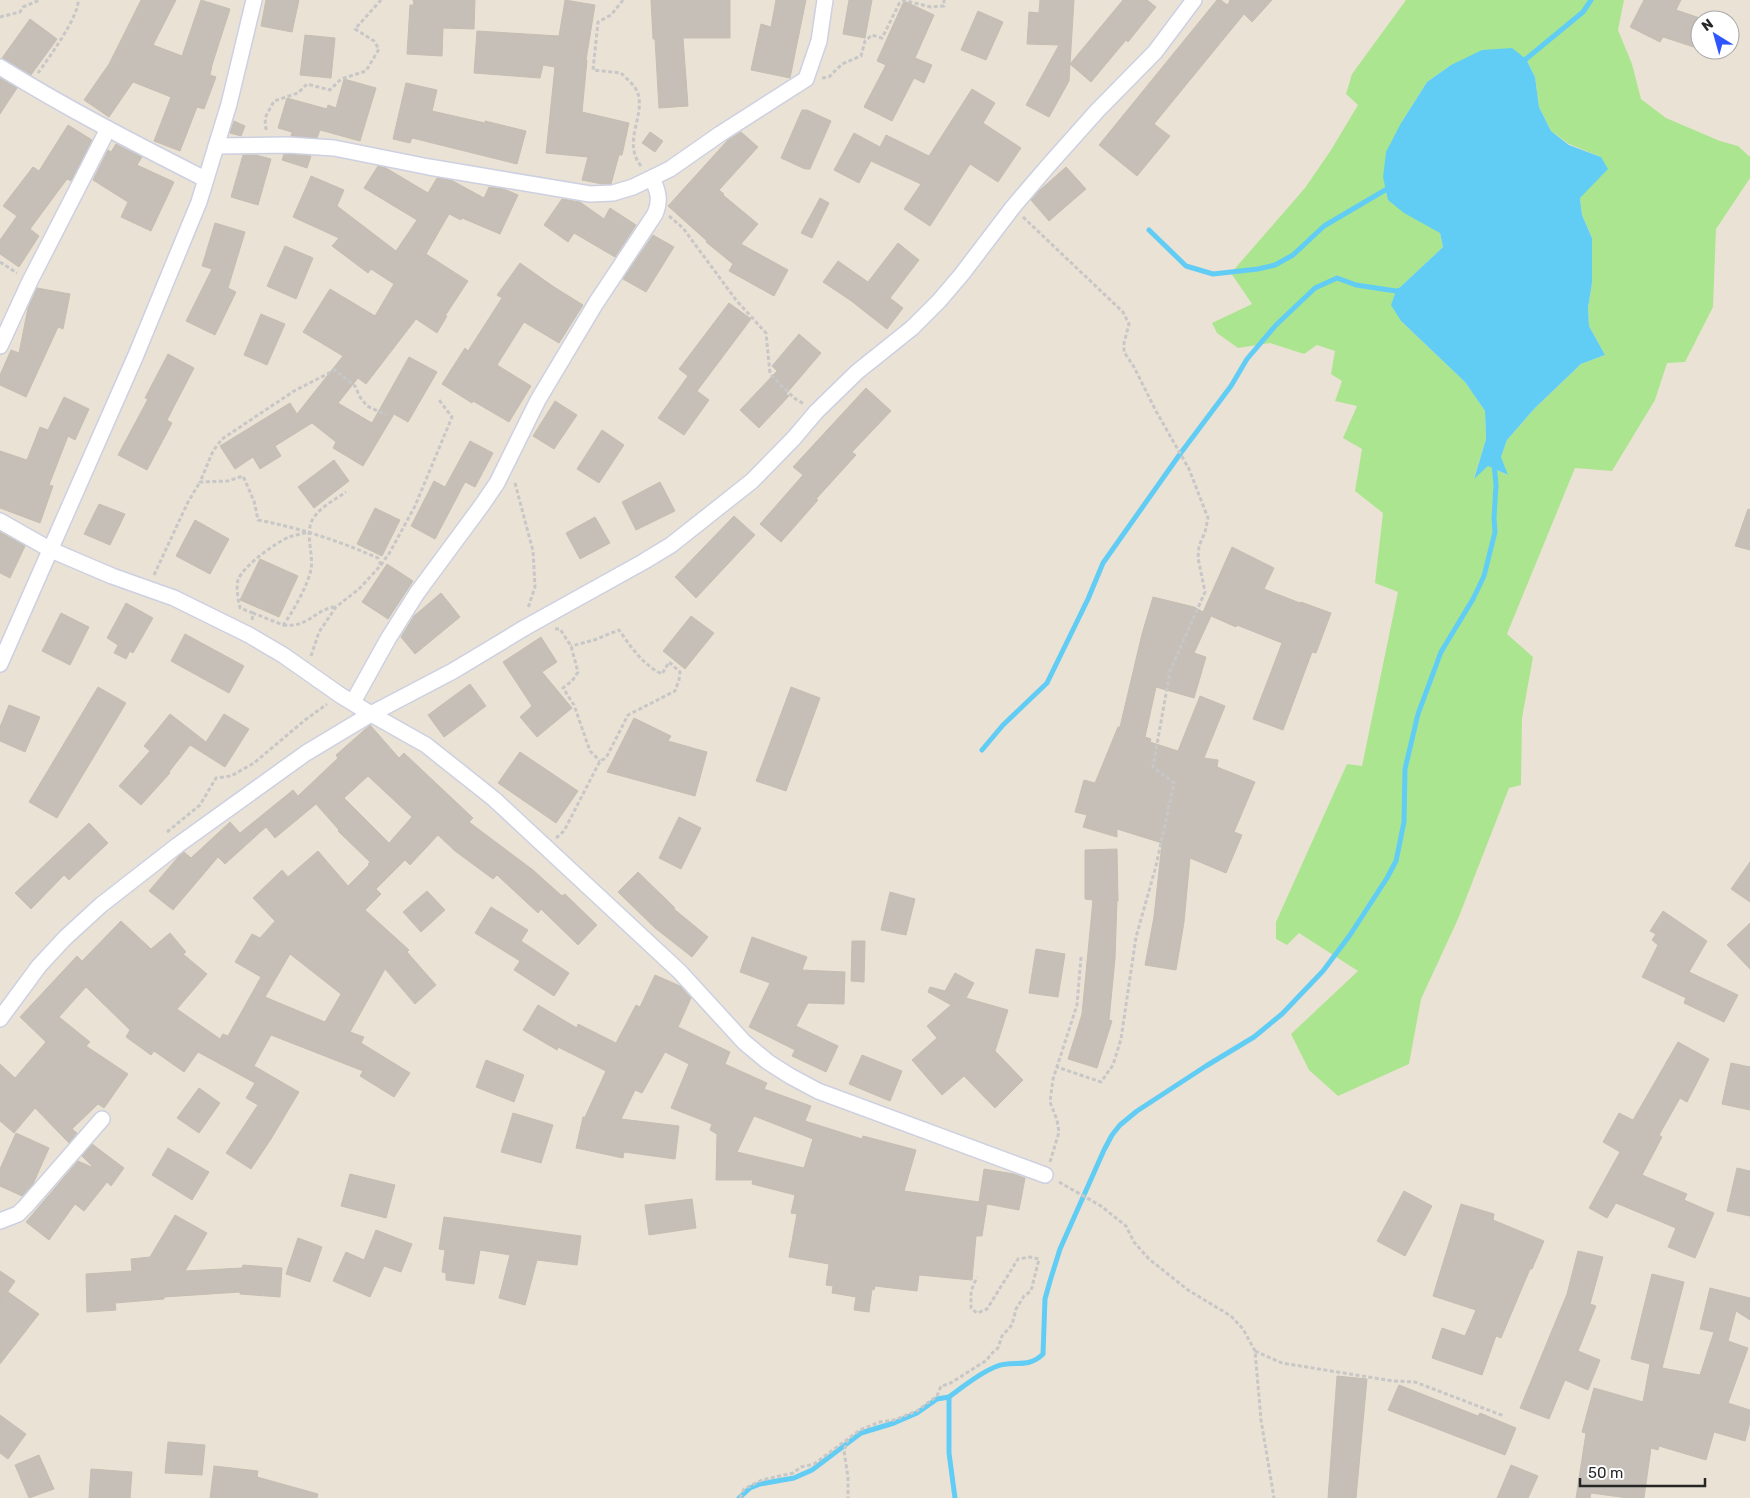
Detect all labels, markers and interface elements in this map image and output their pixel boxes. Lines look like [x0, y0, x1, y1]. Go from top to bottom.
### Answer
north arrow [1690, 10, 1740, 60]
text: N [1698, 15, 1717, 35]
scale bar [1580, 1456, 1705, 1488]
text: 50 m [1588, 1464, 1623, 1482]

